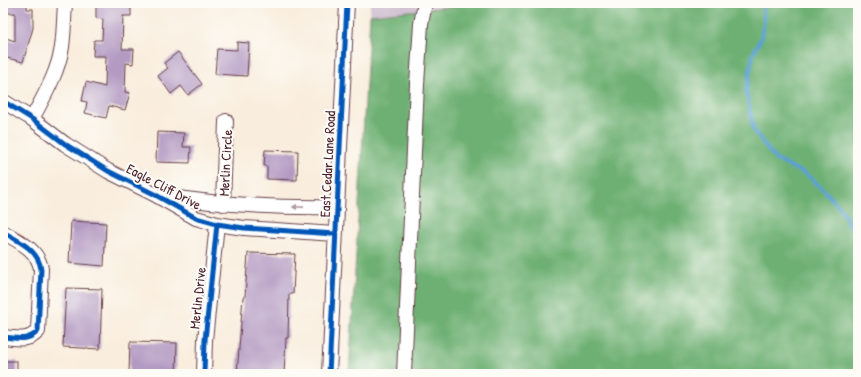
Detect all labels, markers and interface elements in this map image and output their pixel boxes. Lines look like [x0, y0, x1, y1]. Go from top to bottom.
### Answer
street label: East Cedar Lane Road [315, 110, 339, 218]
street label: Merlin Circle [214, 129, 236, 197]
street label: Eagle Cliff Drive [123, 158, 205, 215]
one-way arrow [291, 204, 304, 210]
street label: Merlin Drive [184, 266, 210, 330]

